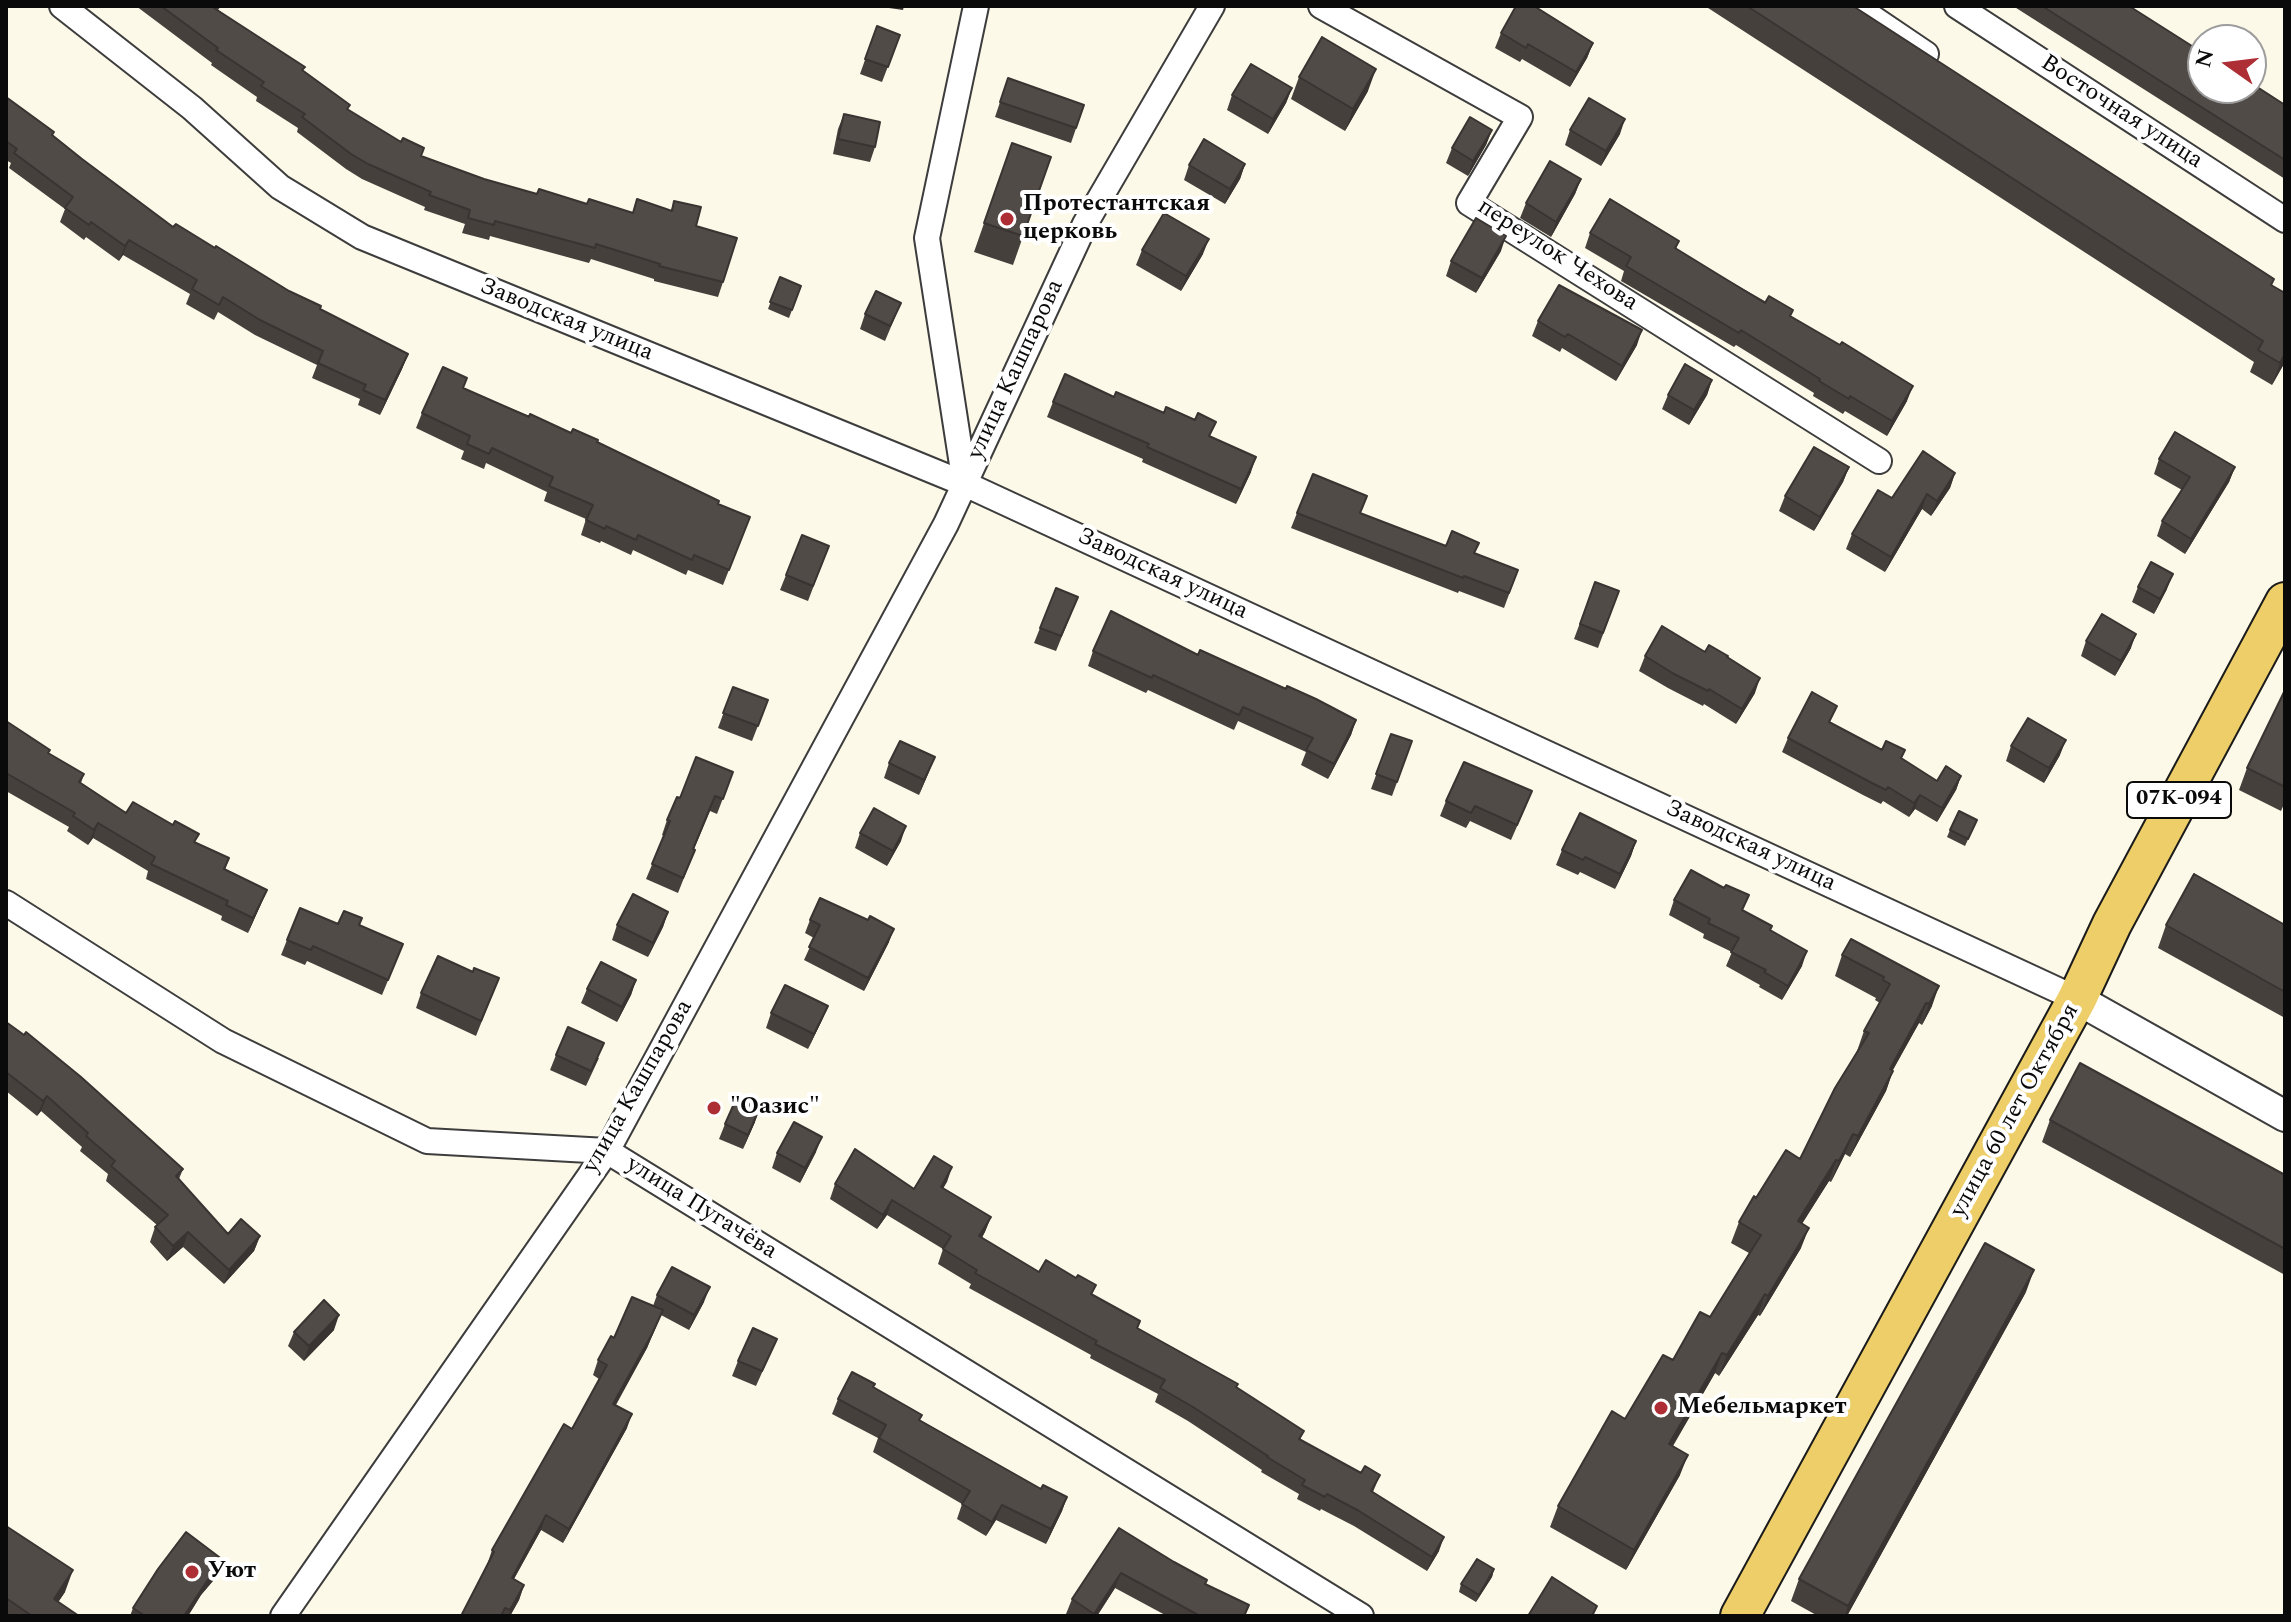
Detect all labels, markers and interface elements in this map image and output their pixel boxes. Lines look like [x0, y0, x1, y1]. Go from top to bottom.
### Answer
north arrow [2187, 24, 2267, 104]
text: N [2187, 46, 2223, 71]
street label: Восточная улица [2034, 50, 2208, 176]
place label: Протестантская церковь [1023, 191, 1210, 247]
street label: переулок Чехова [1471, 193, 1643, 319]
marker: Протестантская церковь [998, 210, 1016, 228]
street label: Заводская улица [475, 273, 657, 369]
street label: улица Кашпарова [963, 275, 1071, 465]
street label: Заводская улица [1072, 523, 1252, 627]
road number: 07К-094 [2127, 782, 2231, 818]
street label: Заводская улица [1660, 795, 1840, 899]
street label: улица Кашпарова [578, 995, 700, 1179]
street label: улица 60 лет Октября [1945, 999, 2087, 1223]
place label: "Оазис" [730, 1094, 820, 1122]
marker: "Оазис" [705, 1099, 723, 1117]
street label: улица Пугачёва [620, 1151, 782, 1267]
place label: Мебельмаркет [1677, 1394, 1847, 1422]
marker: Мебельмаркет [1652, 1399, 1670, 1417]
place label: Уют [208, 1558, 256, 1586]
marker: Уют [183, 1563, 201, 1581]

